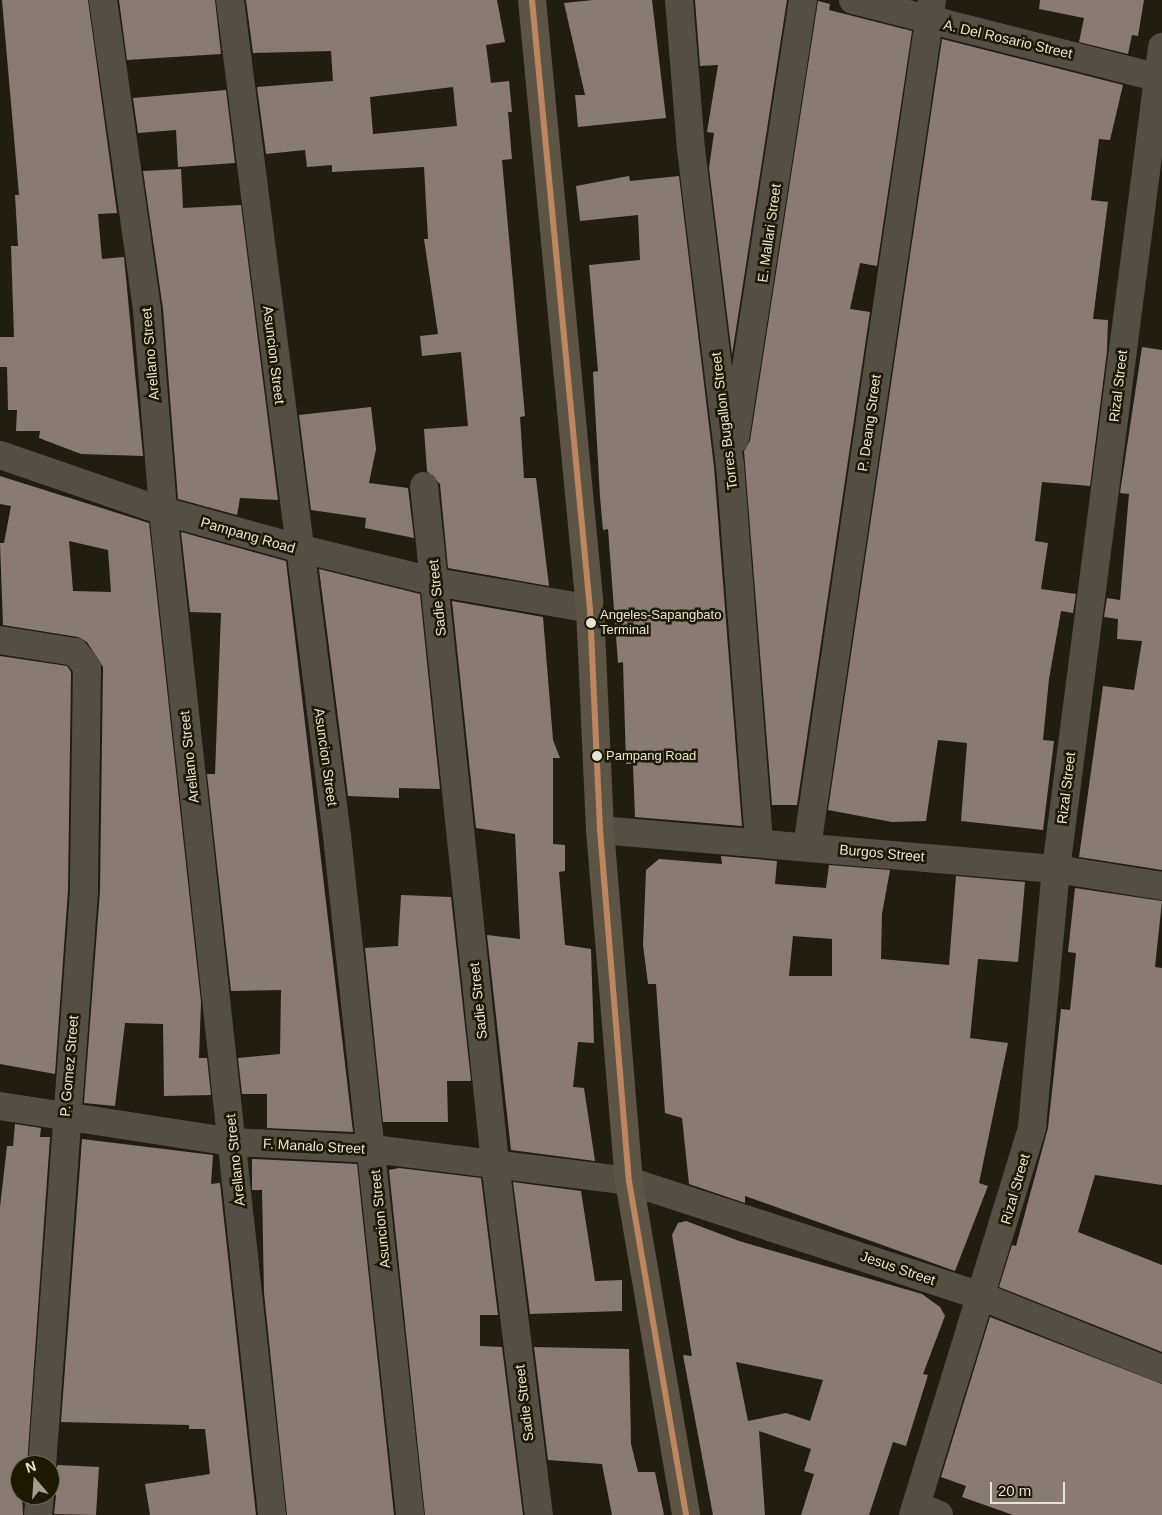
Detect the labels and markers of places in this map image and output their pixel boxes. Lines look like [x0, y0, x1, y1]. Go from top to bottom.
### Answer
place label: Angeles-Sapangbato Terminal [600, 608, 721, 639]
marker: Angeles-Sapangbato Terminal [586, 618, 596, 628]
place label: Pampang Road [606, 748, 696, 764]
marker: Pampang Road [592, 751, 602, 761]

